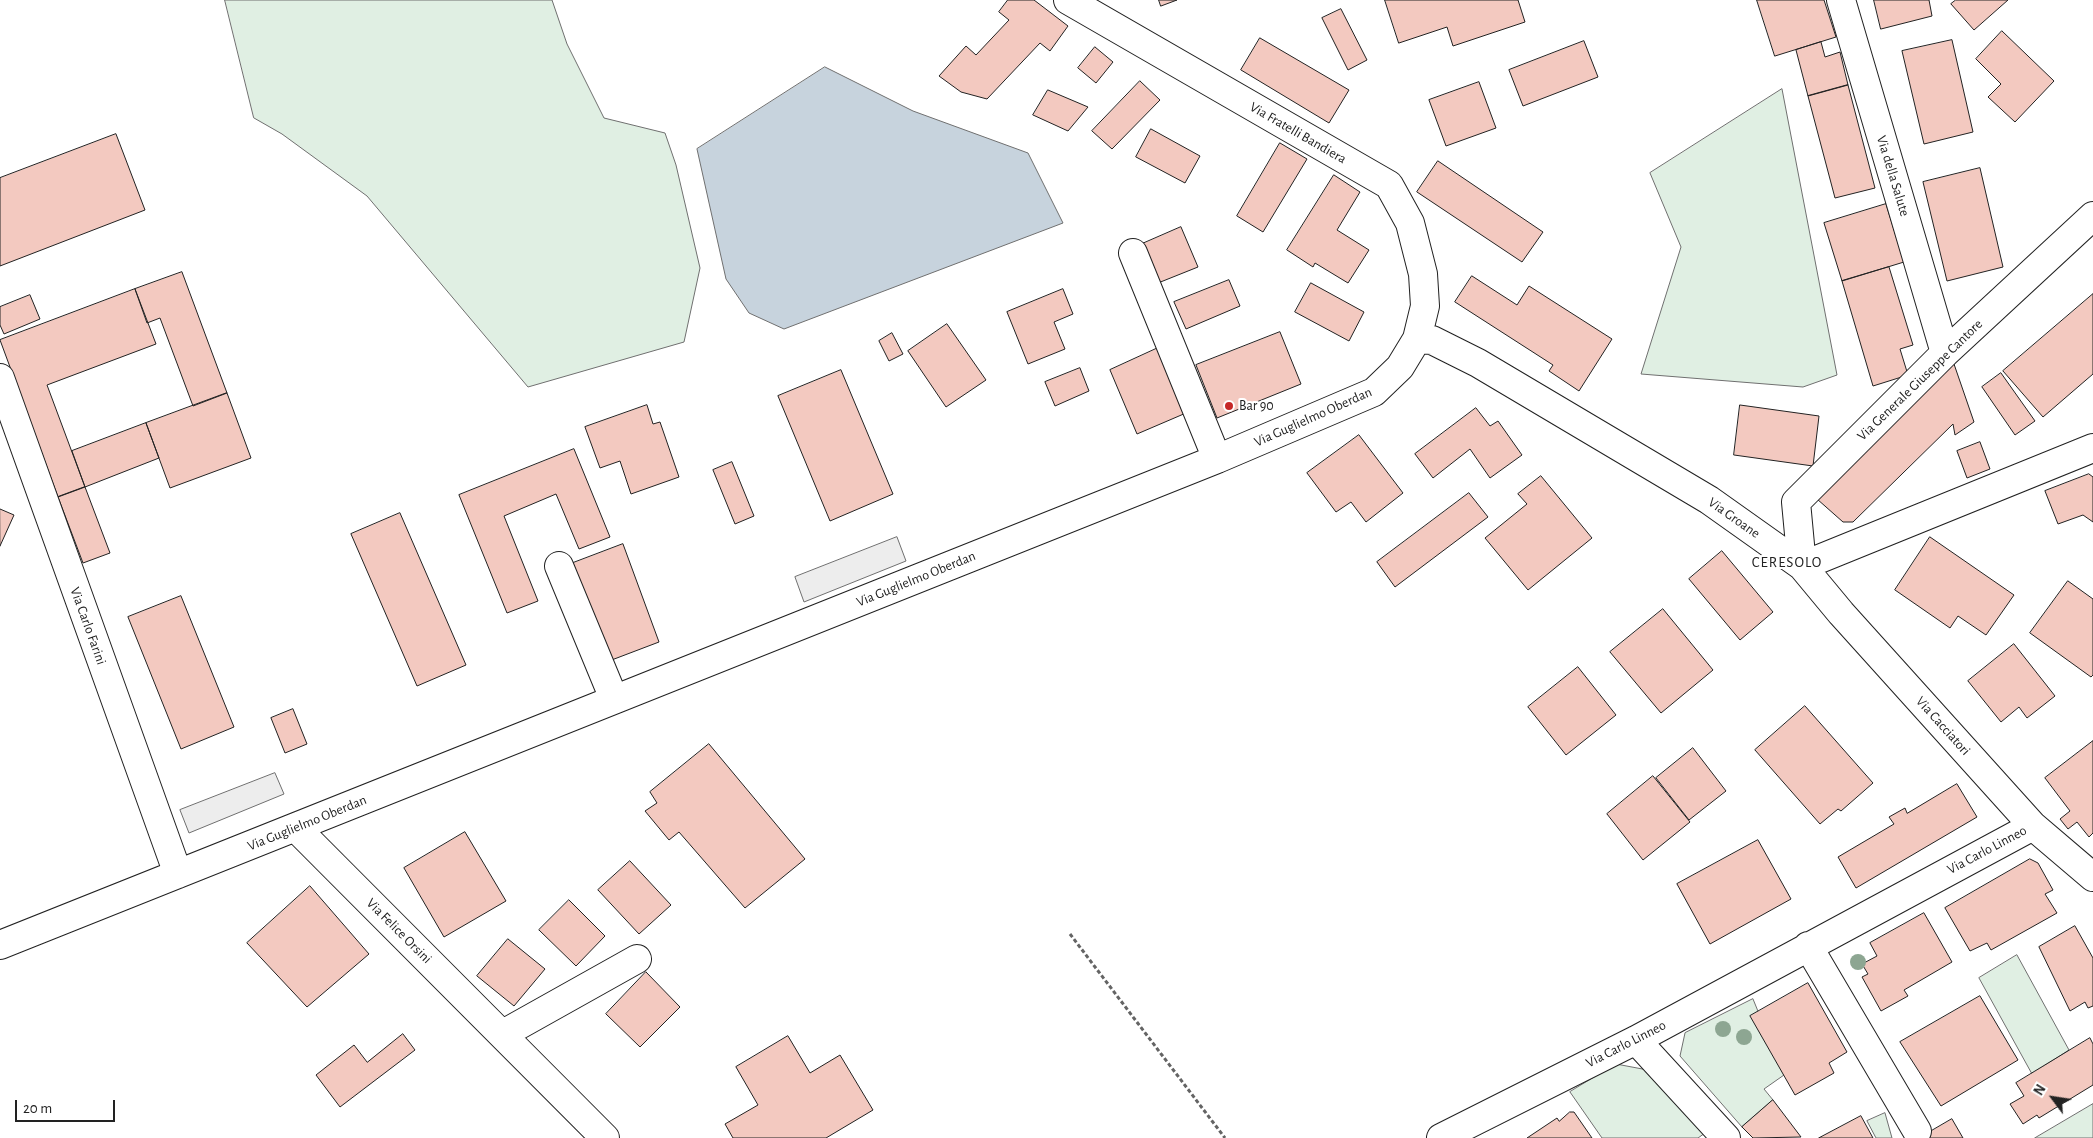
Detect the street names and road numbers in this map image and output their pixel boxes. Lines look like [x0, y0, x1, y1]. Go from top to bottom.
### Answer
street label: Via Fratelli Bandiera [1247, 99, 1349, 167]
street label: Via della Salute [1873, 134, 1913, 218]
street label: Via Generale Giuseppe Cantore [1854, 316, 1986, 444]
street label: Via Guglielmo Oberdan [1252, 383, 1374, 451]
street label: Via Groane [1705, 494, 1763, 542]
street label: Via Guglielmo Oberdan [854, 547, 978, 611]
street label: Via Carlo Farini [66, 585, 110, 667]
street label: Via Cacciatori [1912, 693, 1974, 759]
street label: Via Guglielmo Oberdan [245, 791, 369, 855]
street label: Via Carlo Linneo [1944, 822, 2030, 878]
street label: Via Felice Orsini [363, 895, 435, 967]
street label: Via Carlo Linneo [1583, 1017, 1669, 1071]

